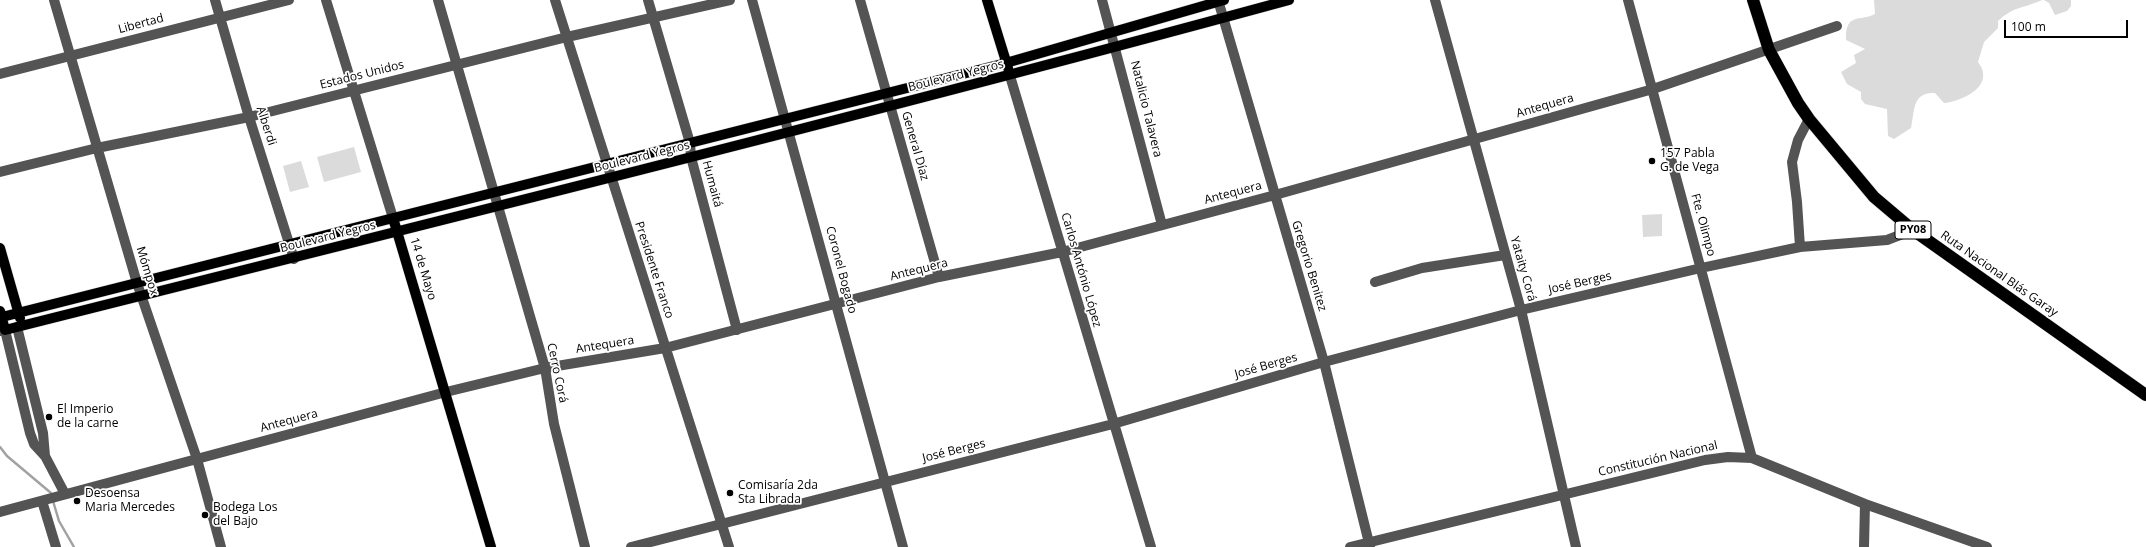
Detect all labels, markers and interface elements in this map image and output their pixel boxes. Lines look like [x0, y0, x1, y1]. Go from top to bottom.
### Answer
street label: Libertad [117, 11, 165, 37]
scale bar [2006, 12, 2130, 38]
text: 100 m [2011, 18, 2046, 35]
street label: Boulevard Yegros [907, 57, 1005, 95]
street label: Estados Unidos [318, 58, 406, 92]
street label: Natalicio Talavera [1127, 59, 1165, 159]
street label: Antequera [1515, 91, 1575, 121]
street label: Alberdi [253, 105, 279, 147]
street label: General Díaz [898, 110, 932, 182]
street label: Boulevard Yegros [593, 138, 691, 176]
place label: 157 Pabla G. de Vega [1660, 147, 1719, 175]
marker: 157 Pabla G. de Vega [1647, 156, 1657, 166]
street label: Humaitá [699, 159, 725, 209]
street label: Antequera [1203, 178, 1263, 208]
street label: Fte. Olimpo [1688, 192, 1718, 258]
street label: Carlos António López [1058, 211, 1104, 329]
street label: Boulevard Yegros [279, 218, 377, 256]
street label: Gregorio Benitez [1288, 219, 1330, 313]
street label: Presidente Franco [632, 220, 676, 320]
road number: PY08 [1895, 221, 1931, 239]
street label: Coronel Bogado [822, 225, 860, 315]
street label: Ruta Nacional Blás Garay [1938, 228, 2060, 320]
street label: Yataity Corá [1507, 235, 1539, 303]
street label: 14 de Mayo [407, 236, 439, 302]
street label: Mómpox [133, 245, 161, 297]
street label: Antequera [889, 256, 949, 284]
street label: José Berges [1547, 269, 1613, 297]
street label: Antequera [575, 333, 635, 357]
street label: Cerro Corá [544, 342, 570, 404]
street label: José Berges [1233, 350, 1299, 382]
place label: El Imperio de la carne [57, 403, 118, 431]
street label: Antequera [259, 406, 319, 436]
marker: El Imperio de la carne [44, 412, 54, 422]
street label: José Berges [921, 436, 987, 466]
street label: Constitución Nacional [1597, 438, 1719, 480]
place label: Comisaría 2da Sta Librada [738, 479, 818, 507]
place label: Desoensa Maria Mercedes [85, 487, 175, 515]
marker: Comisaría 2da Sta Librada [725, 488, 735, 498]
marker: Desoensa Maria Mercedes [72, 496, 82, 506]
place label: Bodega Los del Bajo [213, 501, 278, 529]
marker: Bodega Los del Bajo [200, 510, 210, 520]

